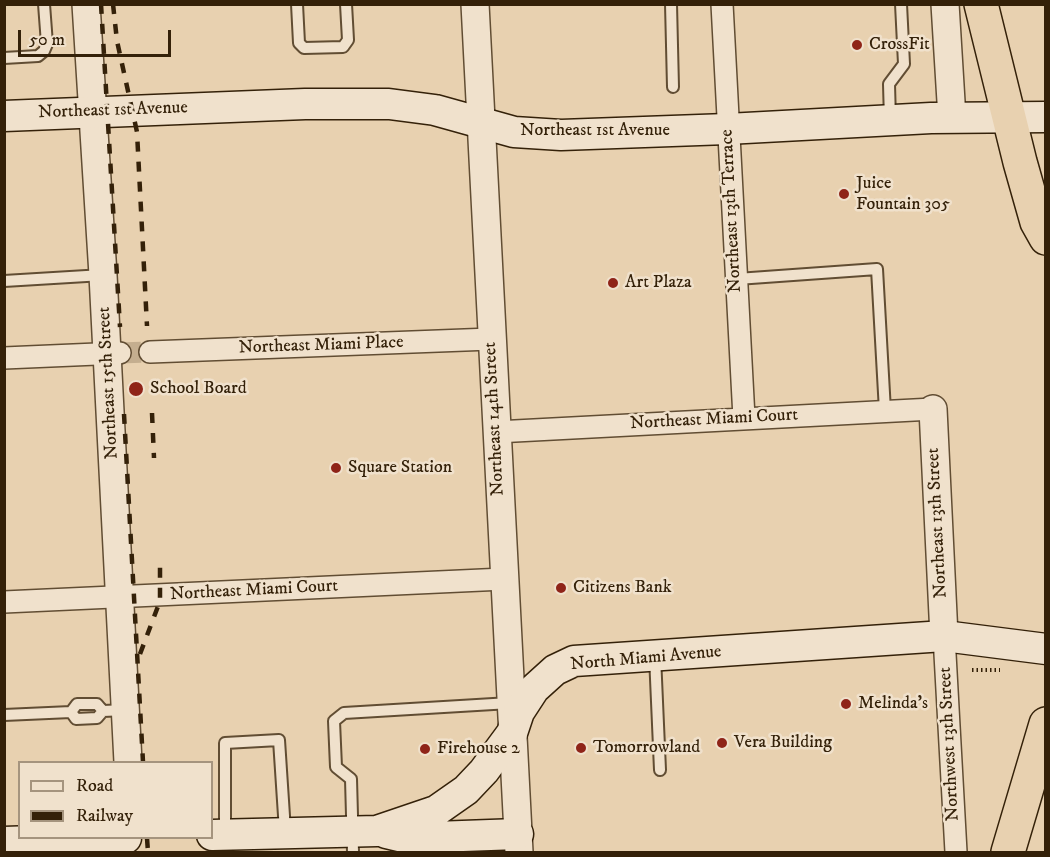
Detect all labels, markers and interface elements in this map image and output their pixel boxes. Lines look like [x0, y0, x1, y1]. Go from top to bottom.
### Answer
scale bar [21, 18, 174, 56]
text: 50 m [29, 29, 65, 51]
place label: CrossFit [869, 34, 930, 56]
marker: CrossFit [850, 38, 864, 52]
street label: Northeast 1st Avenue [38, 98, 188, 124]
street label: Northeast 1st Avenue [520, 120, 670, 142]
street label: Northeast 13th Terrace [717, 129, 747, 293]
place label: Juice Fountain 305 [856, 173, 950, 216]
marker: Juice Fountain 305 [837, 187, 851, 201]
place label: Art Plaza [625, 272, 692, 294]
marker: Art Plaza [606, 276, 620, 290]
street label: Northeast 15th Street [94, 306, 124, 460]
street label: Northeast Miami Place [238, 332, 404, 360]
street label: Northeast 14th Street [480, 341, 510, 497]
place label: School Board [150, 378, 247, 400]
marker: School Board [127, 380, 145, 398]
street label: Northeast Miami Court [629, 405, 799, 435]
street label: Northeast 13th Street [923, 447, 953, 599]
place label: Square Station [348, 457, 452, 479]
marker: Square Station [329, 461, 343, 475]
street label: Northeast Miami Court [169, 576, 339, 606]
place label: Citizens Bank [573, 577, 672, 599]
marker: Citizens Bank [554, 581, 568, 595]
street label: North Miami Avenue [570, 642, 722, 676]
street label: Northwest 13th Street [935, 666, 965, 822]
place label: Melinda's [858, 693, 928, 715]
marker: Melinda's [839, 697, 853, 711]
place label: Vera Building [734, 732, 832, 754]
marker: Vera Building [715, 736, 729, 750]
place label: Tomorrowland [593, 737, 700, 759]
place label: Firehouse 2 [437, 738, 520, 760]
marker: Tomorrowland [574, 741, 588, 755]
marker: Firehouse 2 [418, 742, 432, 756]
legend [18, 761, 213, 839]
text: Road [76, 775, 113, 797]
text: Railway [76, 805, 133, 827]

